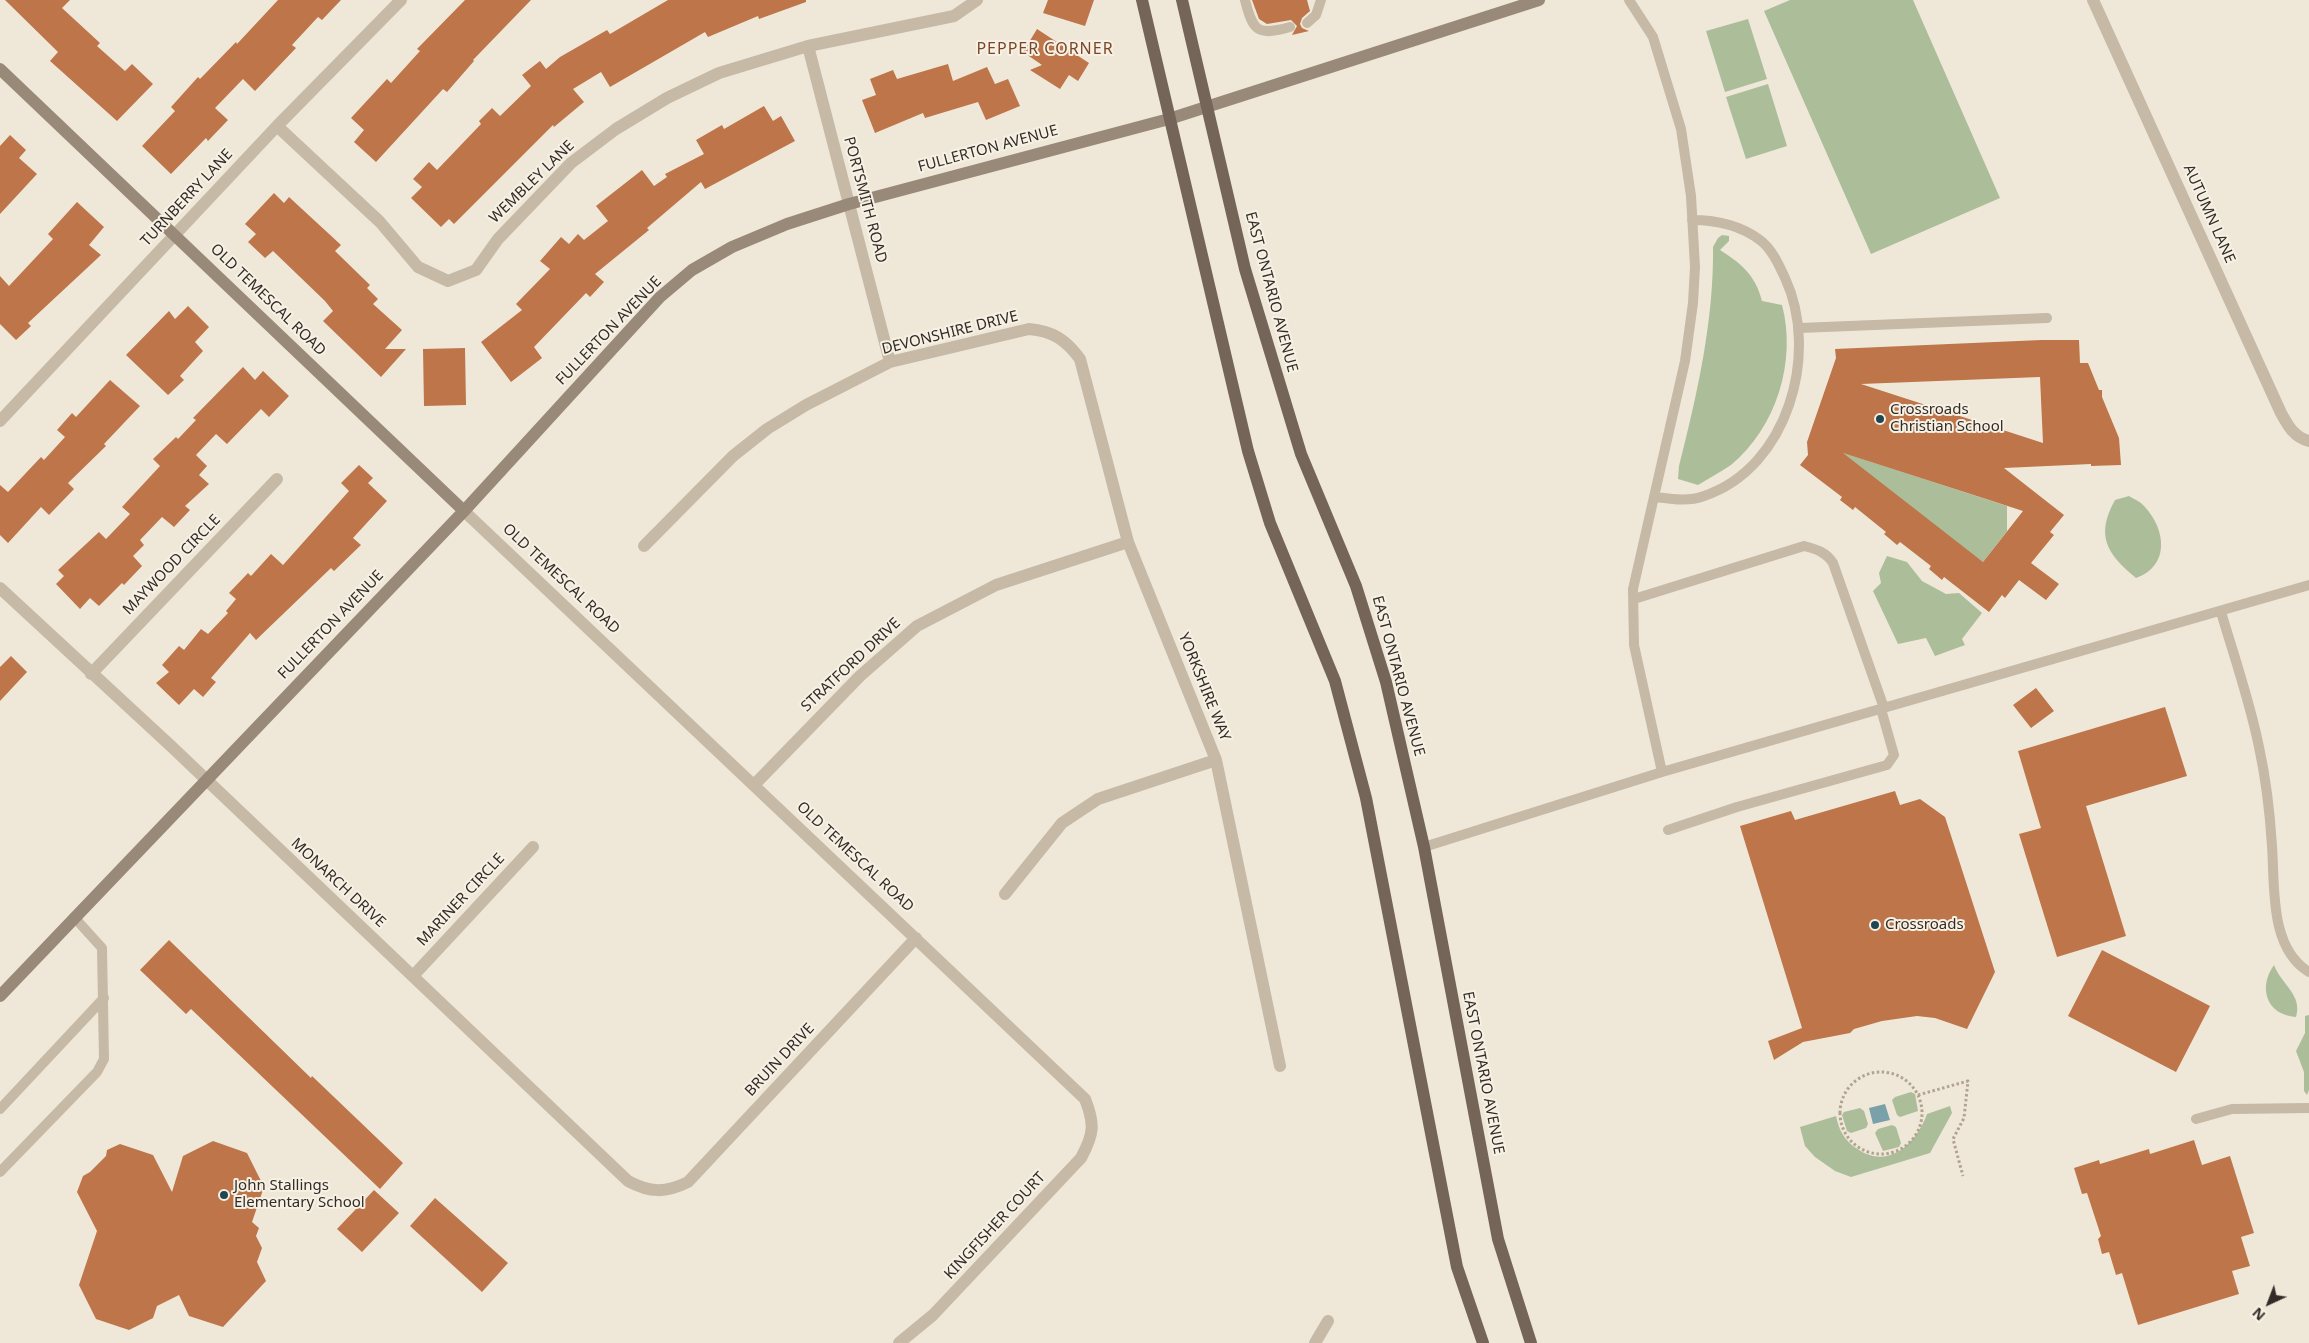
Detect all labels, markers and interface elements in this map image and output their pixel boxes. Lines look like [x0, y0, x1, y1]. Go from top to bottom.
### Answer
district label: PEPPER CORNER [975, 39, 1115, 59]
street label: FULLERTON AVENUE [916, 122, 1060, 176]
street label: PORTSMITH ROAD [839, 135, 891, 265]
street label: WEMBLEY LANE [486, 137, 578, 227]
street label: TURNBERRY LANE [137, 146, 237, 250]
street label: AUTUMN LANE [2179, 162, 2239, 266]
street label: EAST ONTARIO AVENUE [1241, 210, 1301, 374]
street label: OLD TEMESCAL ROAD [207, 240, 329, 360]
street label: FULLERTON AVENUE [552, 273, 666, 389]
street label: DEVONSHIRE DRIVE [880, 307, 1020, 359]
place label: Crossroads Christian School [1890, 401, 2004, 436]
marker: Crossroads Christian School [1874, 413, 1886, 425]
street label: MAYWOOD CIRCLE [120, 511, 224, 619]
street label: OLD TEMESCAL ROAD [499, 520, 623, 638]
street label: FULLERTON AVENUE [274, 567, 388, 683]
street label: EAST ONTARIO AVENUE [1368, 594, 1428, 758]
street label: STRATFORD DRIVE [798, 614, 904, 716]
street label: YORKSHIRE WAY [1174, 630, 1234, 744]
street label: OLD TEMESCAL ROAD [793, 798, 917, 916]
street label: MONARCH DRIVE [287, 835, 389, 931]
street label: MARINER CIRCLE [413, 850, 509, 950]
place label: Crossroads [1885, 916, 1964, 934]
marker: Crossroads [1869, 919, 1881, 931]
street label: EAST ONTARIO AVENUE [1458, 990, 1508, 1156]
street label: BRUIN DRIVE [742, 1020, 818, 1100]
street label: KINGFISHER COURT [941, 1169, 1049, 1283]
place label: John Stallings Elementary School [234, 1177, 365, 1212]
marker: John Stallings Elementary School [218, 1189, 230, 1201]
north arrow [2244, 1278, 2294, 1328]
text: N [2248, 1304, 2269, 1325]

